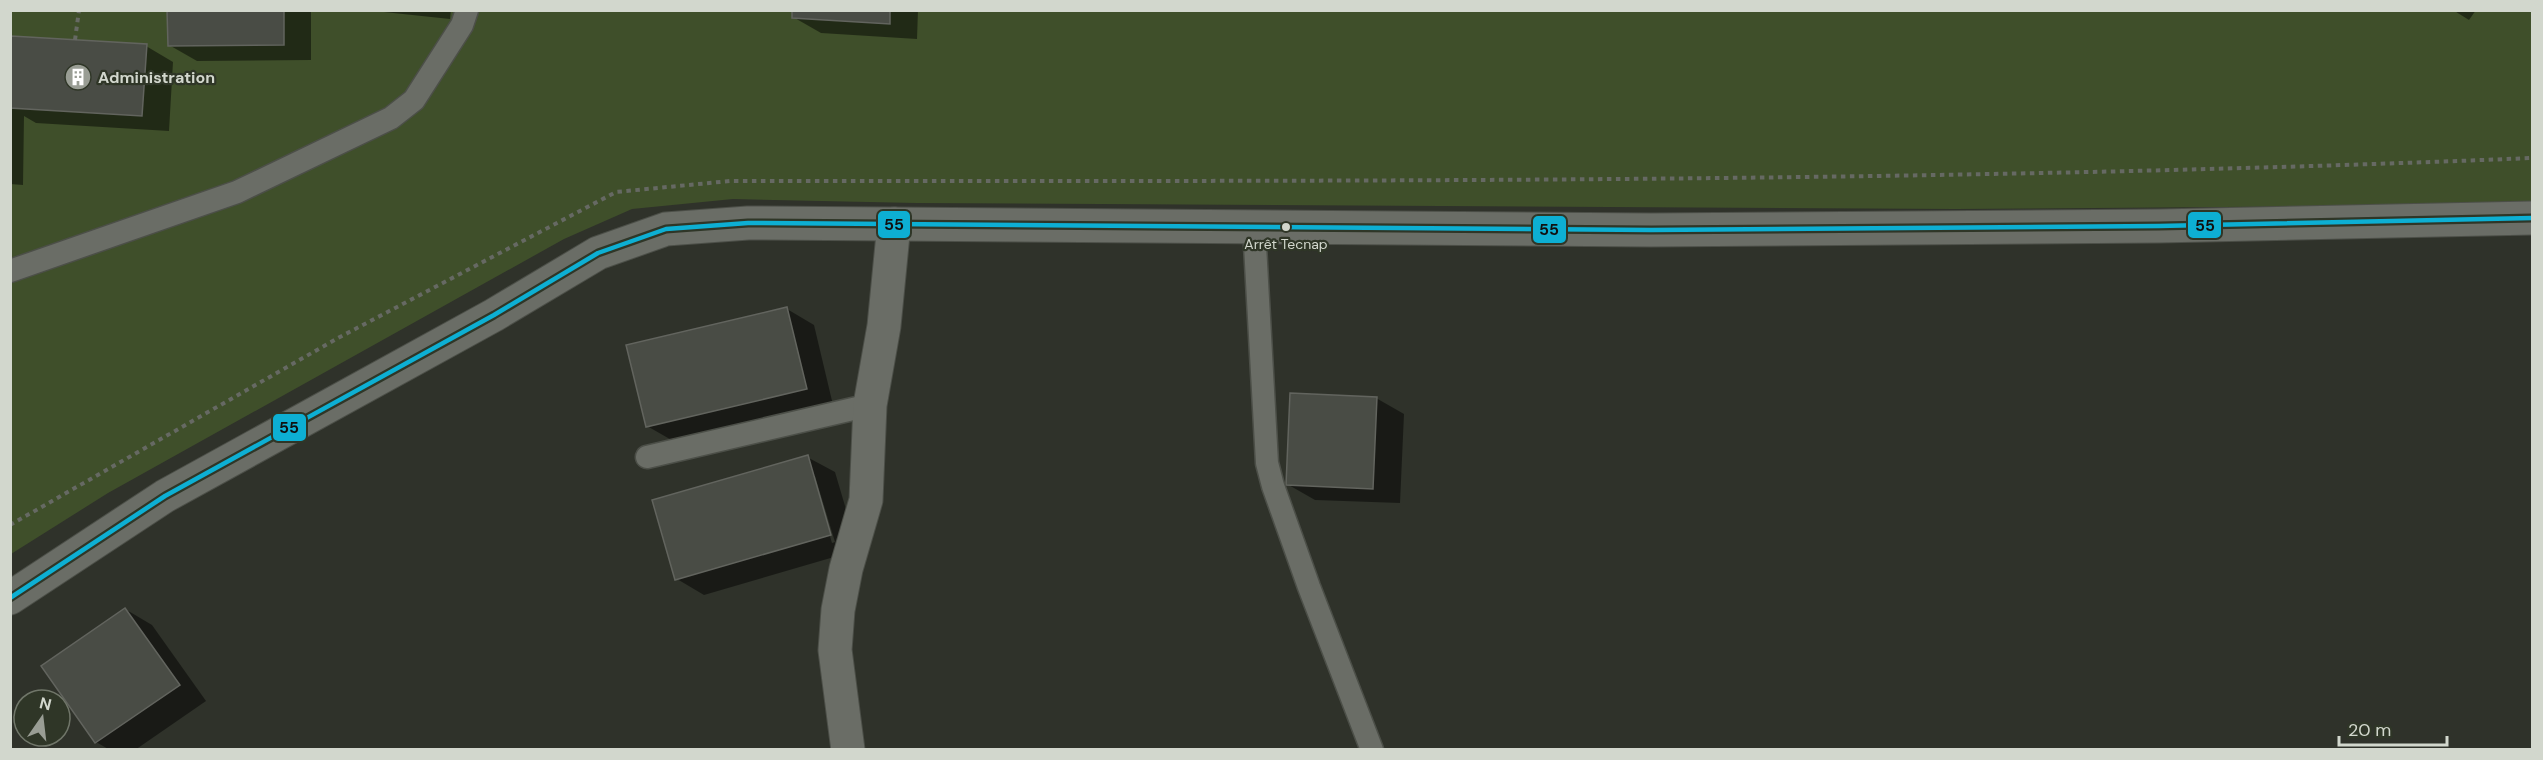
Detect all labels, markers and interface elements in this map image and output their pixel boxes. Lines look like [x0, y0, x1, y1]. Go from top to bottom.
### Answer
building icon: Administration [63, 62, 93, 92]
place label: Administration [98, 67, 215, 88]
line badge: 55 [877, 210, 911, 239]
line badge: 55 [2187, 211, 2222, 239]
text: 55 [884, 214, 904, 235]
line badge: 55 [1532, 215, 1567, 244]
text: 55 [2195, 215, 2215, 236]
text: 55 [1539, 219, 1559, 240]
marker: Arrêt Tecnap [1280, 221, 1292, 233]
place label: Arrêt Tecnap [1244, 235, 1328, 253]
line badge: 55 [272, 413, 307, 442]
text: 55 [279, 417, 299, 438]
north arrow [12, 688, 72, 748]
text: N [37, 692, 54, 716]
scale bar [2339, 709, 2447, 747]
text: 20 m [2348, 718, 2391, 742]

